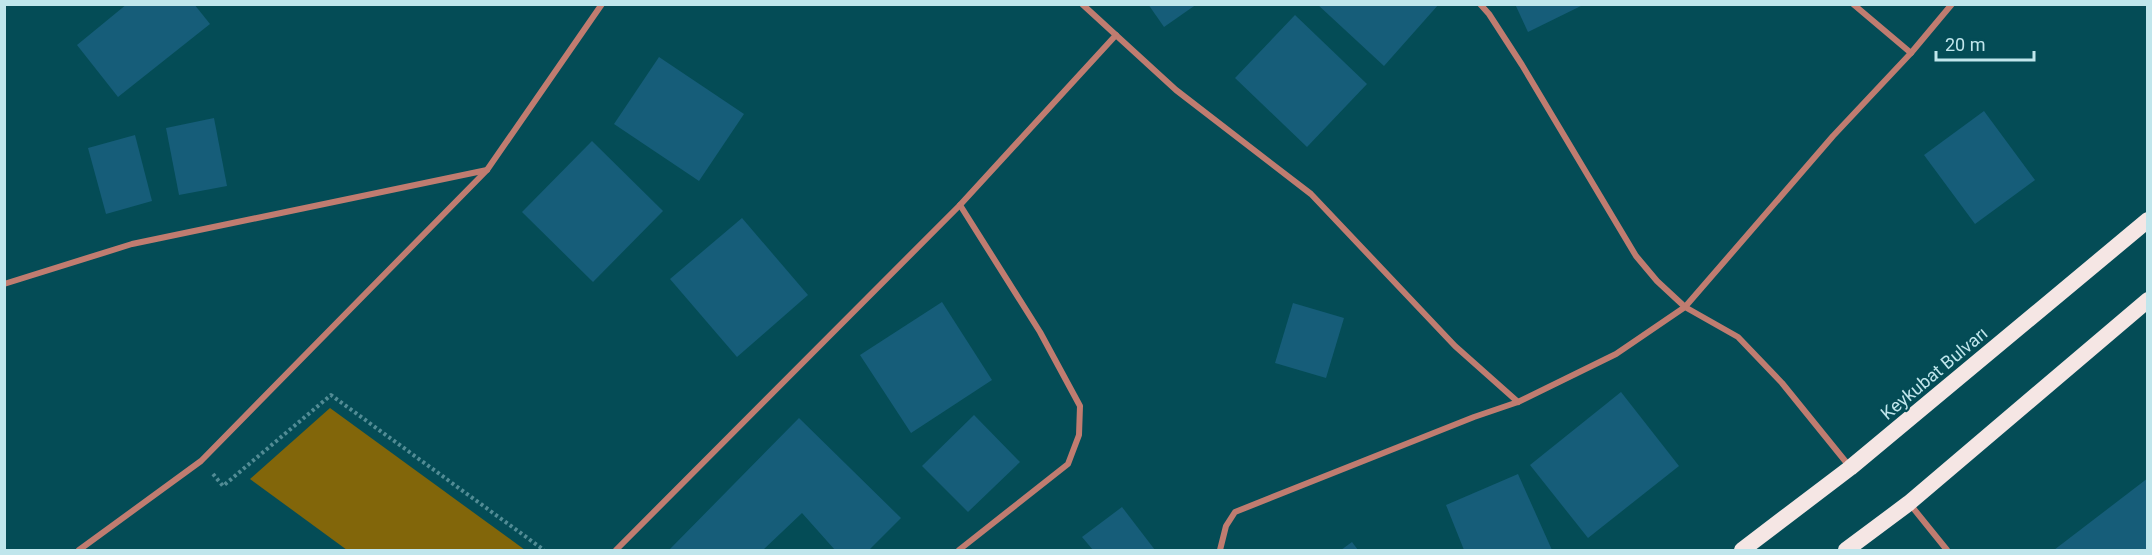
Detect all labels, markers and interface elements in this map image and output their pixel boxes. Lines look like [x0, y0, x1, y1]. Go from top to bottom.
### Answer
scale bar [1936, 24, 2034, 62]
text: 20 m [1945, 34, 1985, 55]
street label: Keykubat Bulvarı [1876, 322, 1992, 424]

